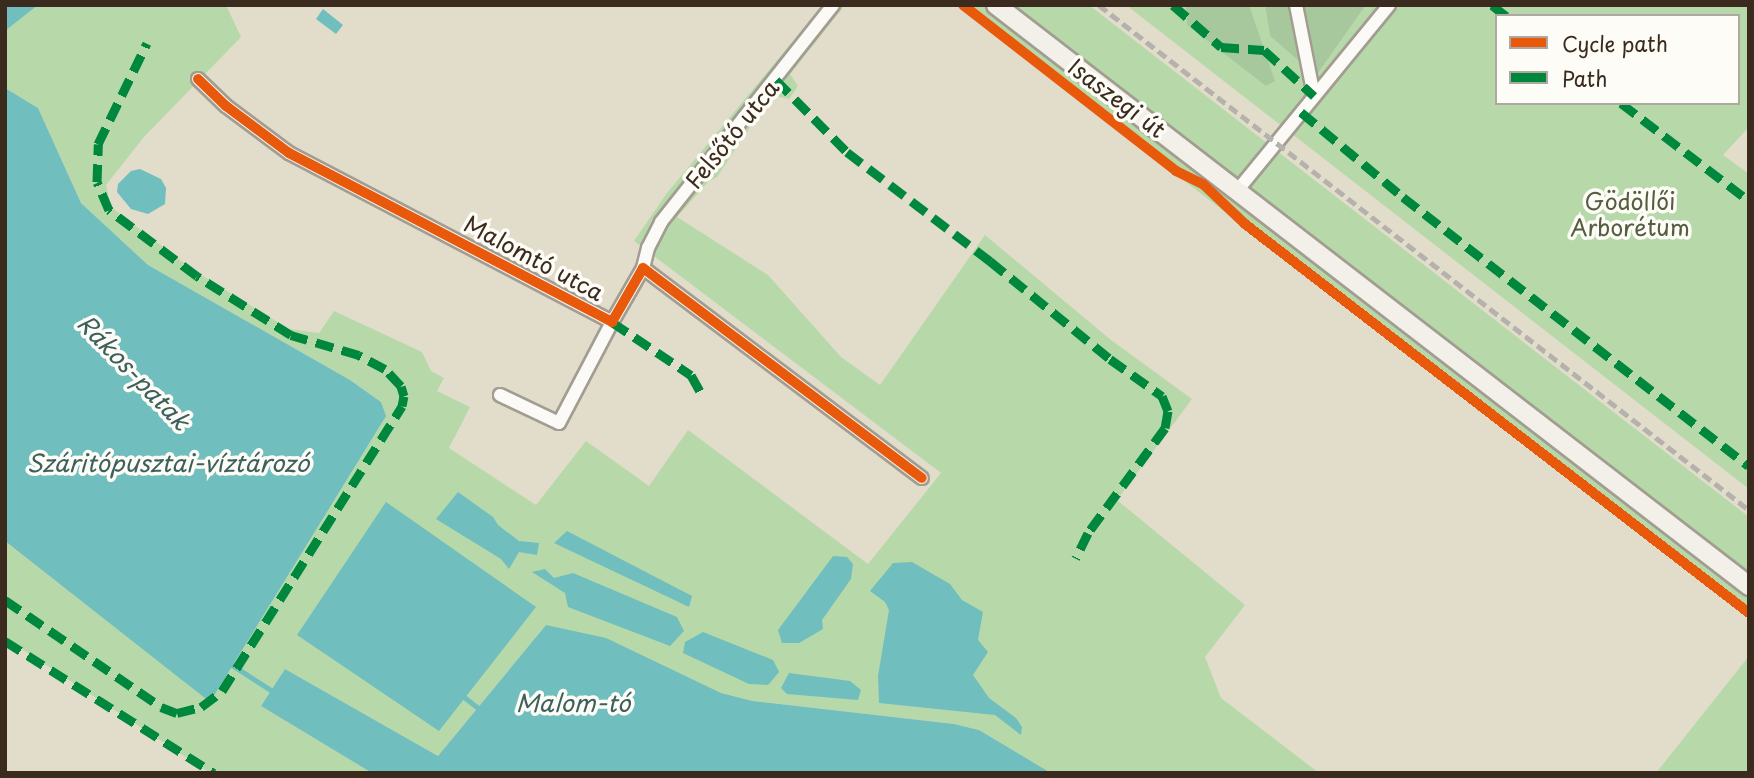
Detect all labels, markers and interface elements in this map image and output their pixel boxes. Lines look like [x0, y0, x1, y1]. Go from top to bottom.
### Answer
legend [1495, 14, 1740, 105]
text: Cycle path [1562, 27, 1668, 59]
street label: Isaszegi út [1063, 53, 1171, 143]
text: Path [1562, 62, 1607, 94]
street label: Felsőtó utca [680, 74, 784, 194]
park label: Gödöllői Arborétum [1570, 187, 1690, 241]
street label: Malomtó utca [459, 210, 609, 306]
water label: Rákos-patak [72, 308, 196, 436]
water label: Száritópusztai-víztározó [27, 449, 309, 477]
water label: Malom-tó [516, 689, 630, 717]

